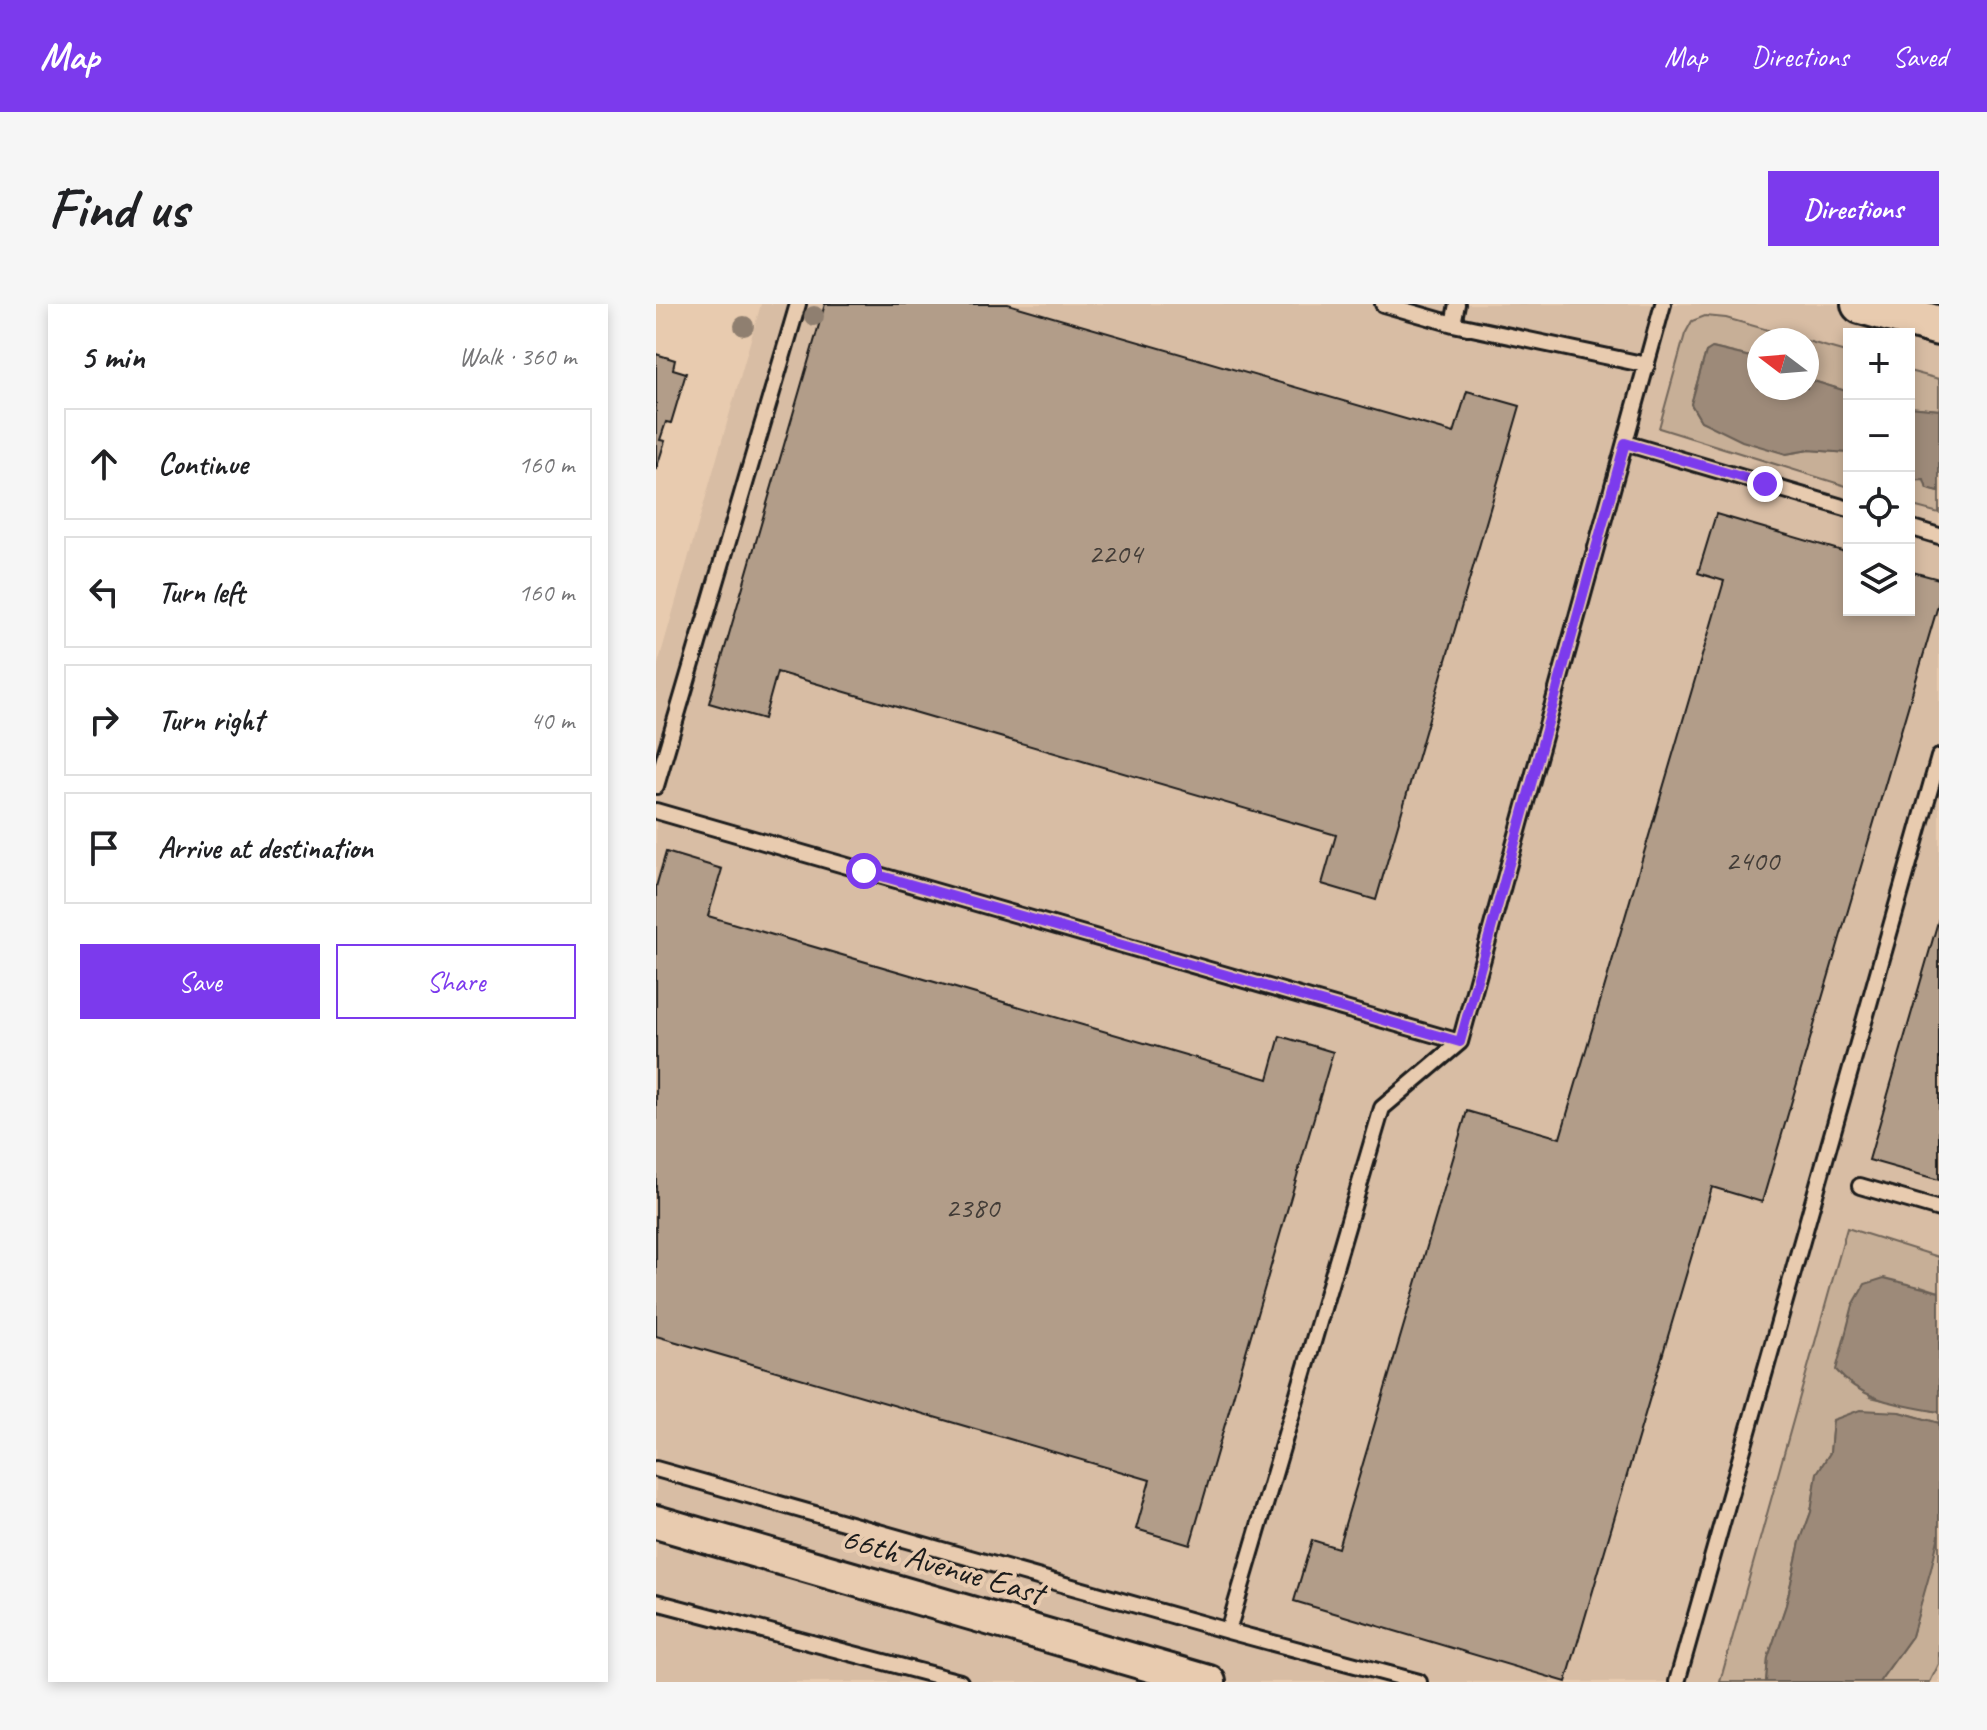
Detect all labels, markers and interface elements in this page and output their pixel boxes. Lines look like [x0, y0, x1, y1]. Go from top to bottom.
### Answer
text: Map [40, 33, 99, 80]
text: Map [1664, 39, 1707, 74]
text: Directions [1751, 39, 1849, 74]
text: Saved [1893, 39, 1947, 74]
button: Directions [1768, 171, 1939, 246]
text: Find us [48, 173, 188, 244]
north arrow [1747, 328, 1819, 400]
map controls [1843, 328, 1915, 616]
button: + [1843, 328, 1915, 400]
text: 5 min [80, 335, 145, 378]
text: Walk · 360 m [459, 340, 576, 373]
button: − [1843, 400, 1915, 472]
icon: ahead [82, 442, 126, 486]
text: Continue [158, 445, 248, 483]
text: 160 m [518, 448, 574, 481]
route end [1747, 466, 1783, 502]
button: locate [1843, 472, 1915, 544]
house number: 2204 [1088, 534, 1144, 572]
button: layers [1843, 544, 1915, 616]
icon: left [82, 570, 126, 614]
text: Turn left [158, 573, 245, 611]
text: 160 m [518, 576, 574, 609]
icon: right [82, 698, 126, 742]
text: Turn right [158, 701, 263, 739]
text: 40 m [530, 704, 574, 737]
icon: arrive [82, 826, 126, 870]
text: Arrive at destination [158, 829, 373, 867]
house number: 2400 [1725, 841, 1782, 879]
route start [846, 853, 882, 889]
button: Save [80, 944, 320, 1019]
button: Share [336, 944, 576, 1019]
house number: 2380 [945, 1188, 1001, 1226]
street label: 66th Avenue East [837, 1516, 1053, 1616]

